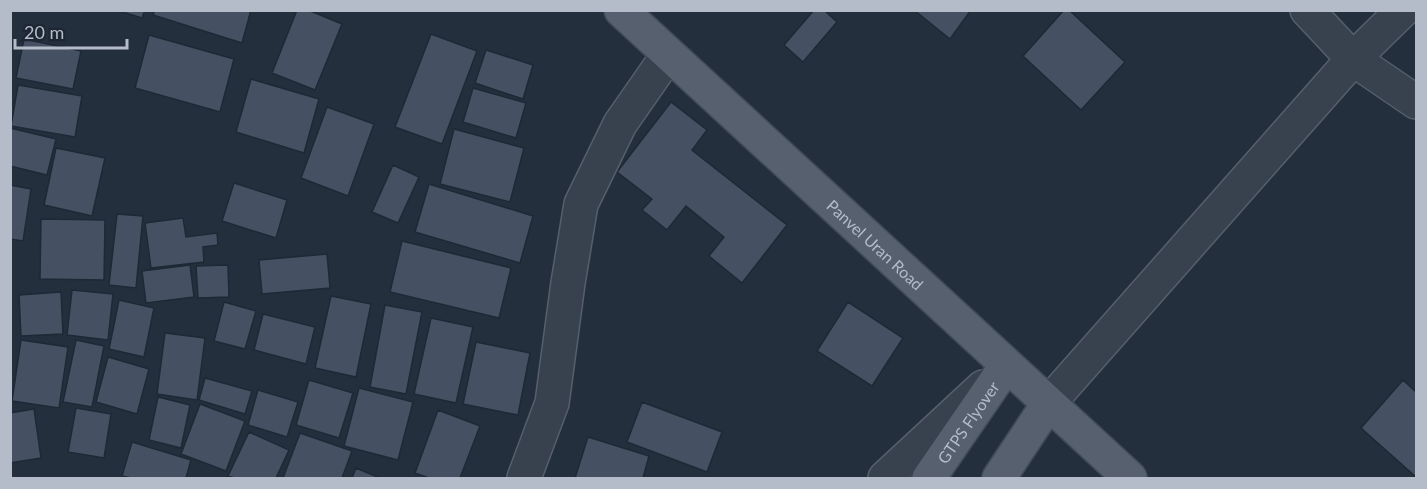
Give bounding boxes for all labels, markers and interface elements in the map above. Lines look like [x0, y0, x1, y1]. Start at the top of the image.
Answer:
scale bar [15, 12, 128, 50]
text: 20 m [24, 21, 64, 43]
street label: Panvel Uran Road [824, 195, 928, 293]
street label: GTPS Flyover [933, 377, 1002, 467]

